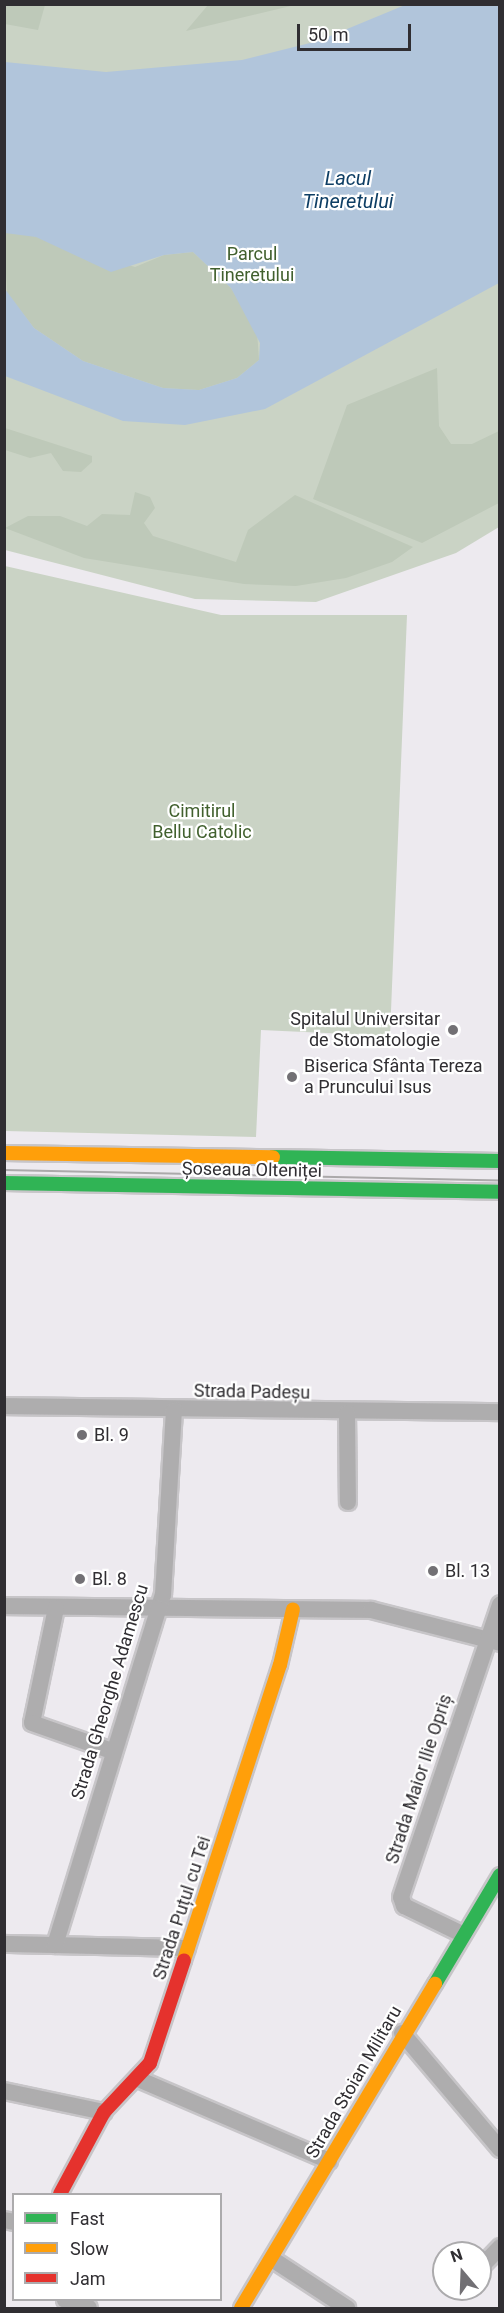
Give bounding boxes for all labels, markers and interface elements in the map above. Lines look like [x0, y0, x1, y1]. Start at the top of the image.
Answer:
scale bar [300, 12, 414, 50]
text: 50 m [308, 24, 348, 45]
water label: Lacul Tineretului [302, 167, 394, 214]
park label: Parcul Tineretului [210, 244, 294, 286]
park label: Cimitirul Bellu Catolic [152, 801, 252, 844]
place label: Spitalul Universitar de Stomatologie [290, 1009, 440, 1052]
marker: Spitalul Universitar de Stomatologie [444, 1021, 462, 1039]
place label: Biserica Sfânta Tereza a Pruncului Isus [304, 1056, 483, 1098]
marker: Biserica Sfânta Tereza a Pruncului Isus [285, 1070, 299, 1084]
street label: Șoseaua Olteniței [182, 1158, 322, 1182]
street label: Strada Padeșu [194, 1380, 310, 1404]
place label: Bl. 9 [94, 1424, 129, 1446]
marker: Bl. 9 [75, 1428, 89, 1442]
place label: Bl. 13 [445, 1560, 490, 1582]
marker: Bl. 13 [426, 1564, 440, 1578]
place label: Bl. 8 [92, 1568, 127, 1590]
marker: Bl. 8 [73, 1572, 87, 1586]
street label: Strada Gheorghe Adamescu [67, 1582, 153, 1802]
street label: Strada Maior Ilie Opriș [381, 1691, 457, 1867]
street label: Strada Puțul cu Tei [149, 1833, 215, 1983]
street label: Strada Stoian Militaru [302, 2002, 406, 2162]
legend [12, 2193, 222, 2301]
text: Fast [70, 2208, 105, 2229]
text: Slow [70, 2238, 109, 2259]
north arrow [432, 2241, 492, 2301]
text: N [448, 2245, 465, 2266]
text: Jam [70, 2268, 106, 2289]

